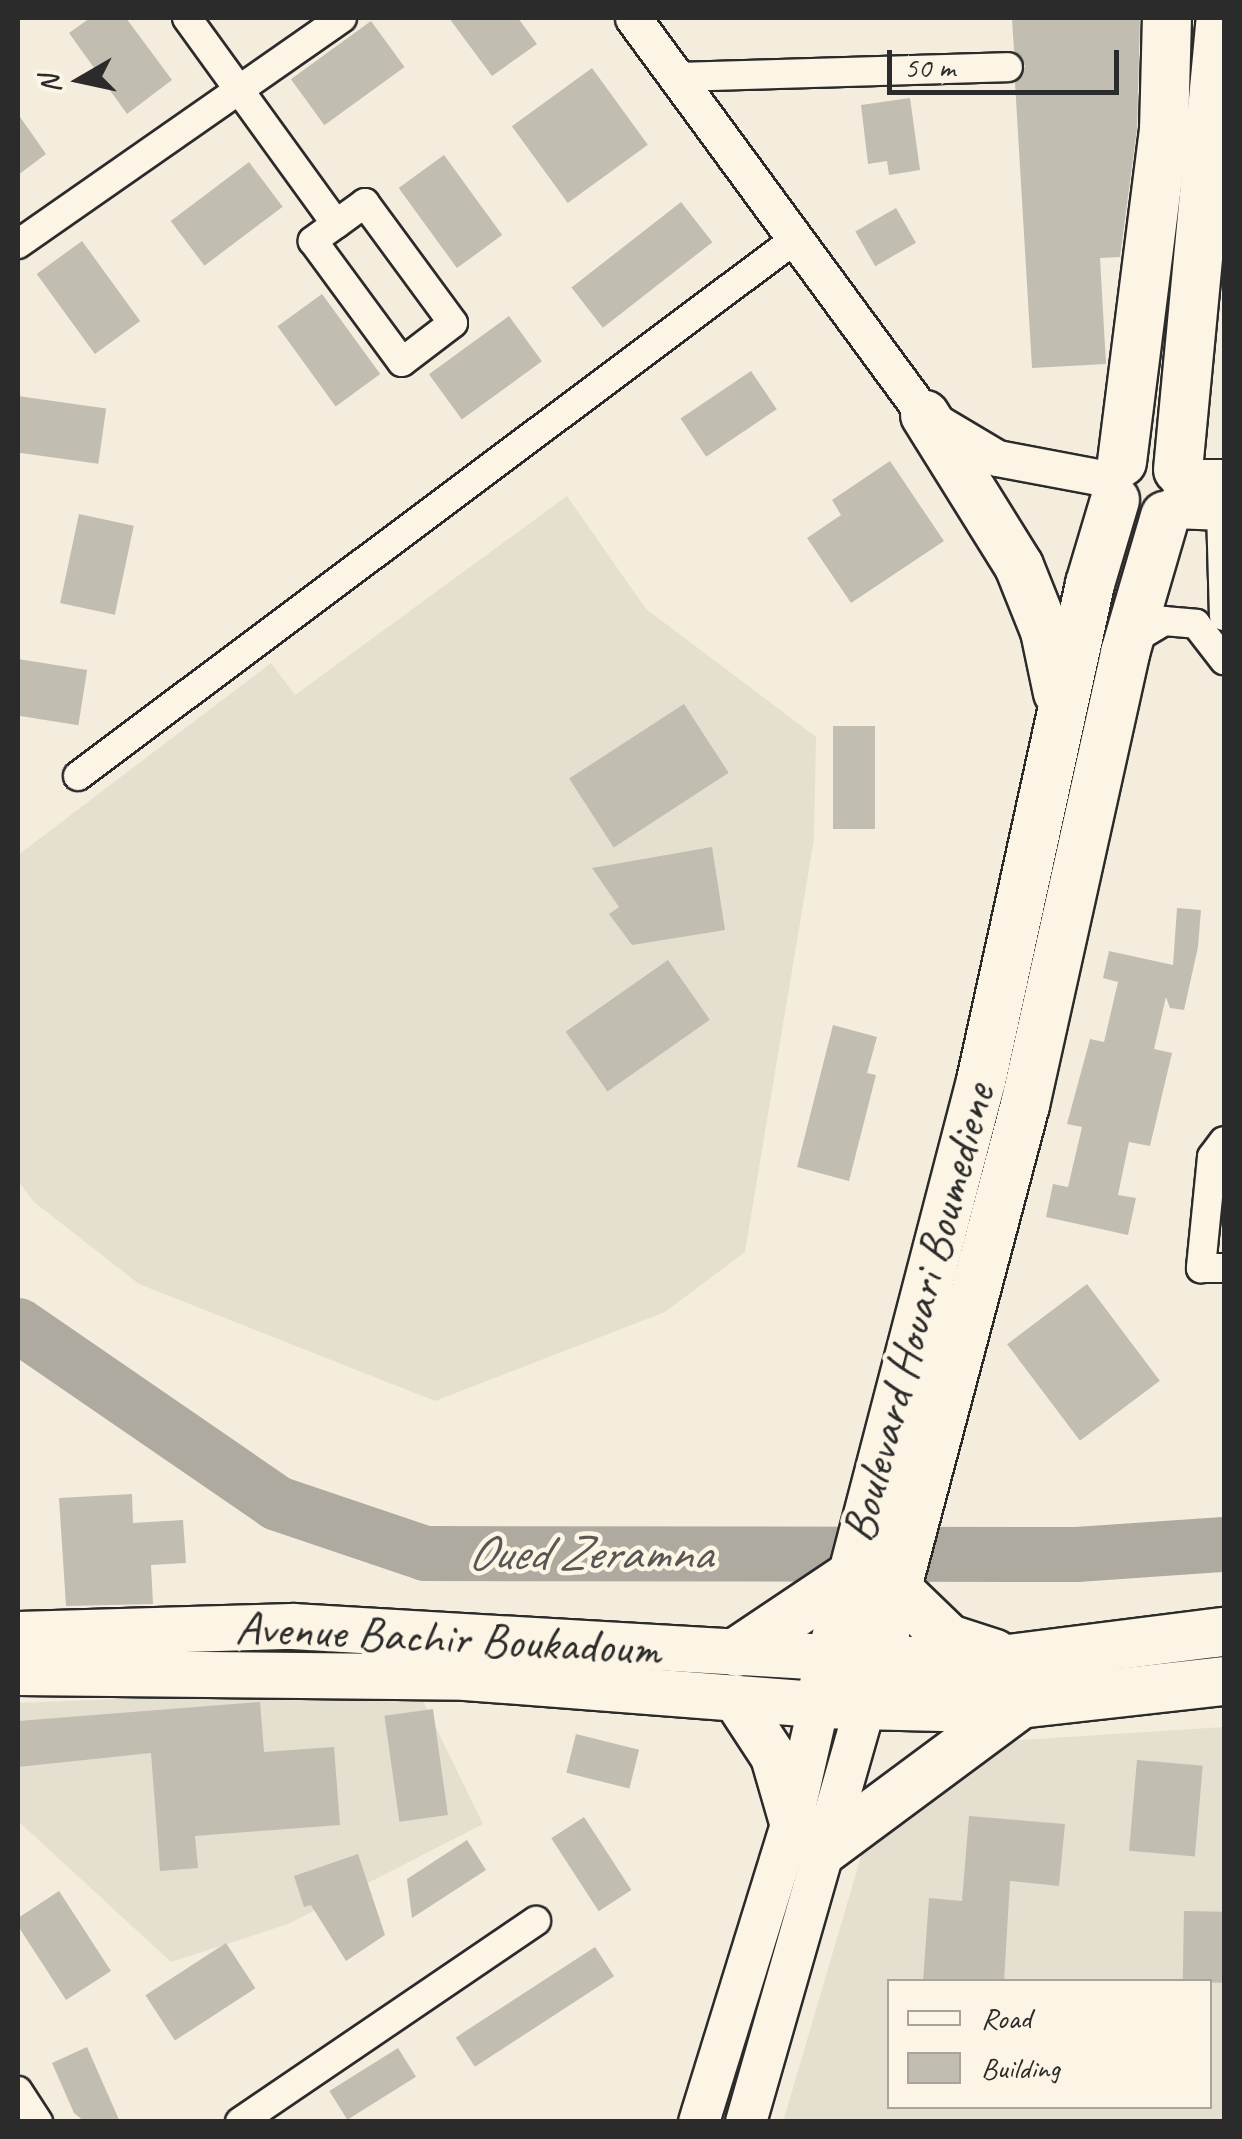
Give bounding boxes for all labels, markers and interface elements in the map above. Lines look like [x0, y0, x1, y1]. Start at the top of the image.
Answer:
north arrow [30, 30, 130, 130]
scale bar [892, 30, 1124, 92]
text: 50 m [904, 48, 955, 86]
text: N [31, 73, 69, 96]
street label: Boulevard Houari Boumediene [829, 1078, 1007, 1548]
water label: Oued Zeramna [467, 1523, 711, 1583]
street label: Avenue Bachir Boukadoum [236, 1598, 660, 1678]
legend [887, 1979, 1212, 2109]
text: Road [981, 1999, 1031, 2037]
text: Building [981, 2049, 1060, 2087]

